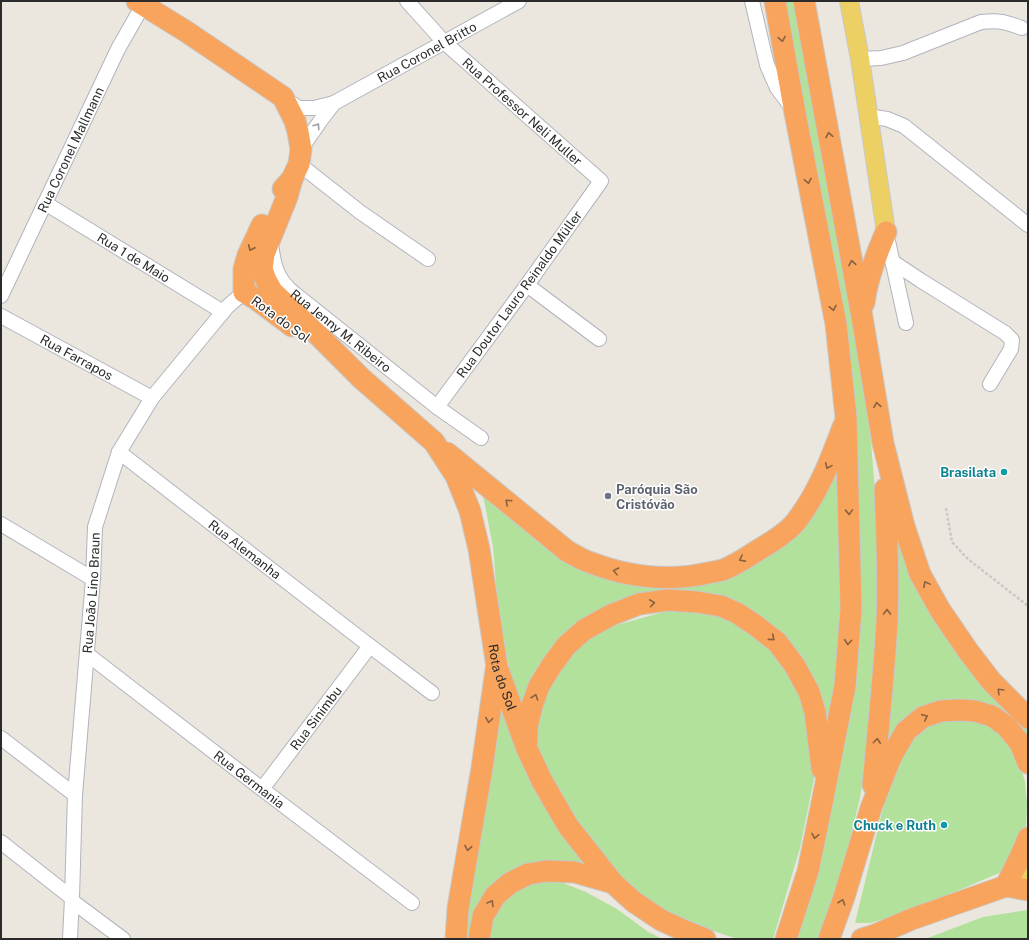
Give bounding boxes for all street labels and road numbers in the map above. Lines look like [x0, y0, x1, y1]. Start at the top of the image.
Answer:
street label: Rua Coronel Britto [375, 19, 479, 86]
street label: Rua Professor Neli Muller [459, 55, 585, 169]
street label: Rua Coronel Mallmann [35, 85, 107, 215]
street label: Rua Doutor Lauro Reinaldo Müller [454, 208, 585, 381]
street label: Rua 1 de Maio [94, 230, 172, 286]
street label: Rua Jenny M. Ribeiro [287, 286, 394, 376]
street label: Rota do Sol [248, 293, 313, 346]
street label: Rua Farrapos [38, 332, 115, 383]
street label: Rua Alemanha [205, 517, 284, 582]
street label: Rua João Lino Braun [80, 532, 103, 654]
street label: Rota do Sol [486, 643, 519, 713]
street label: Rua Sinimbu [287, 683, 345, 753]
street label: Rua Germania [211, 748, 287, 811]

